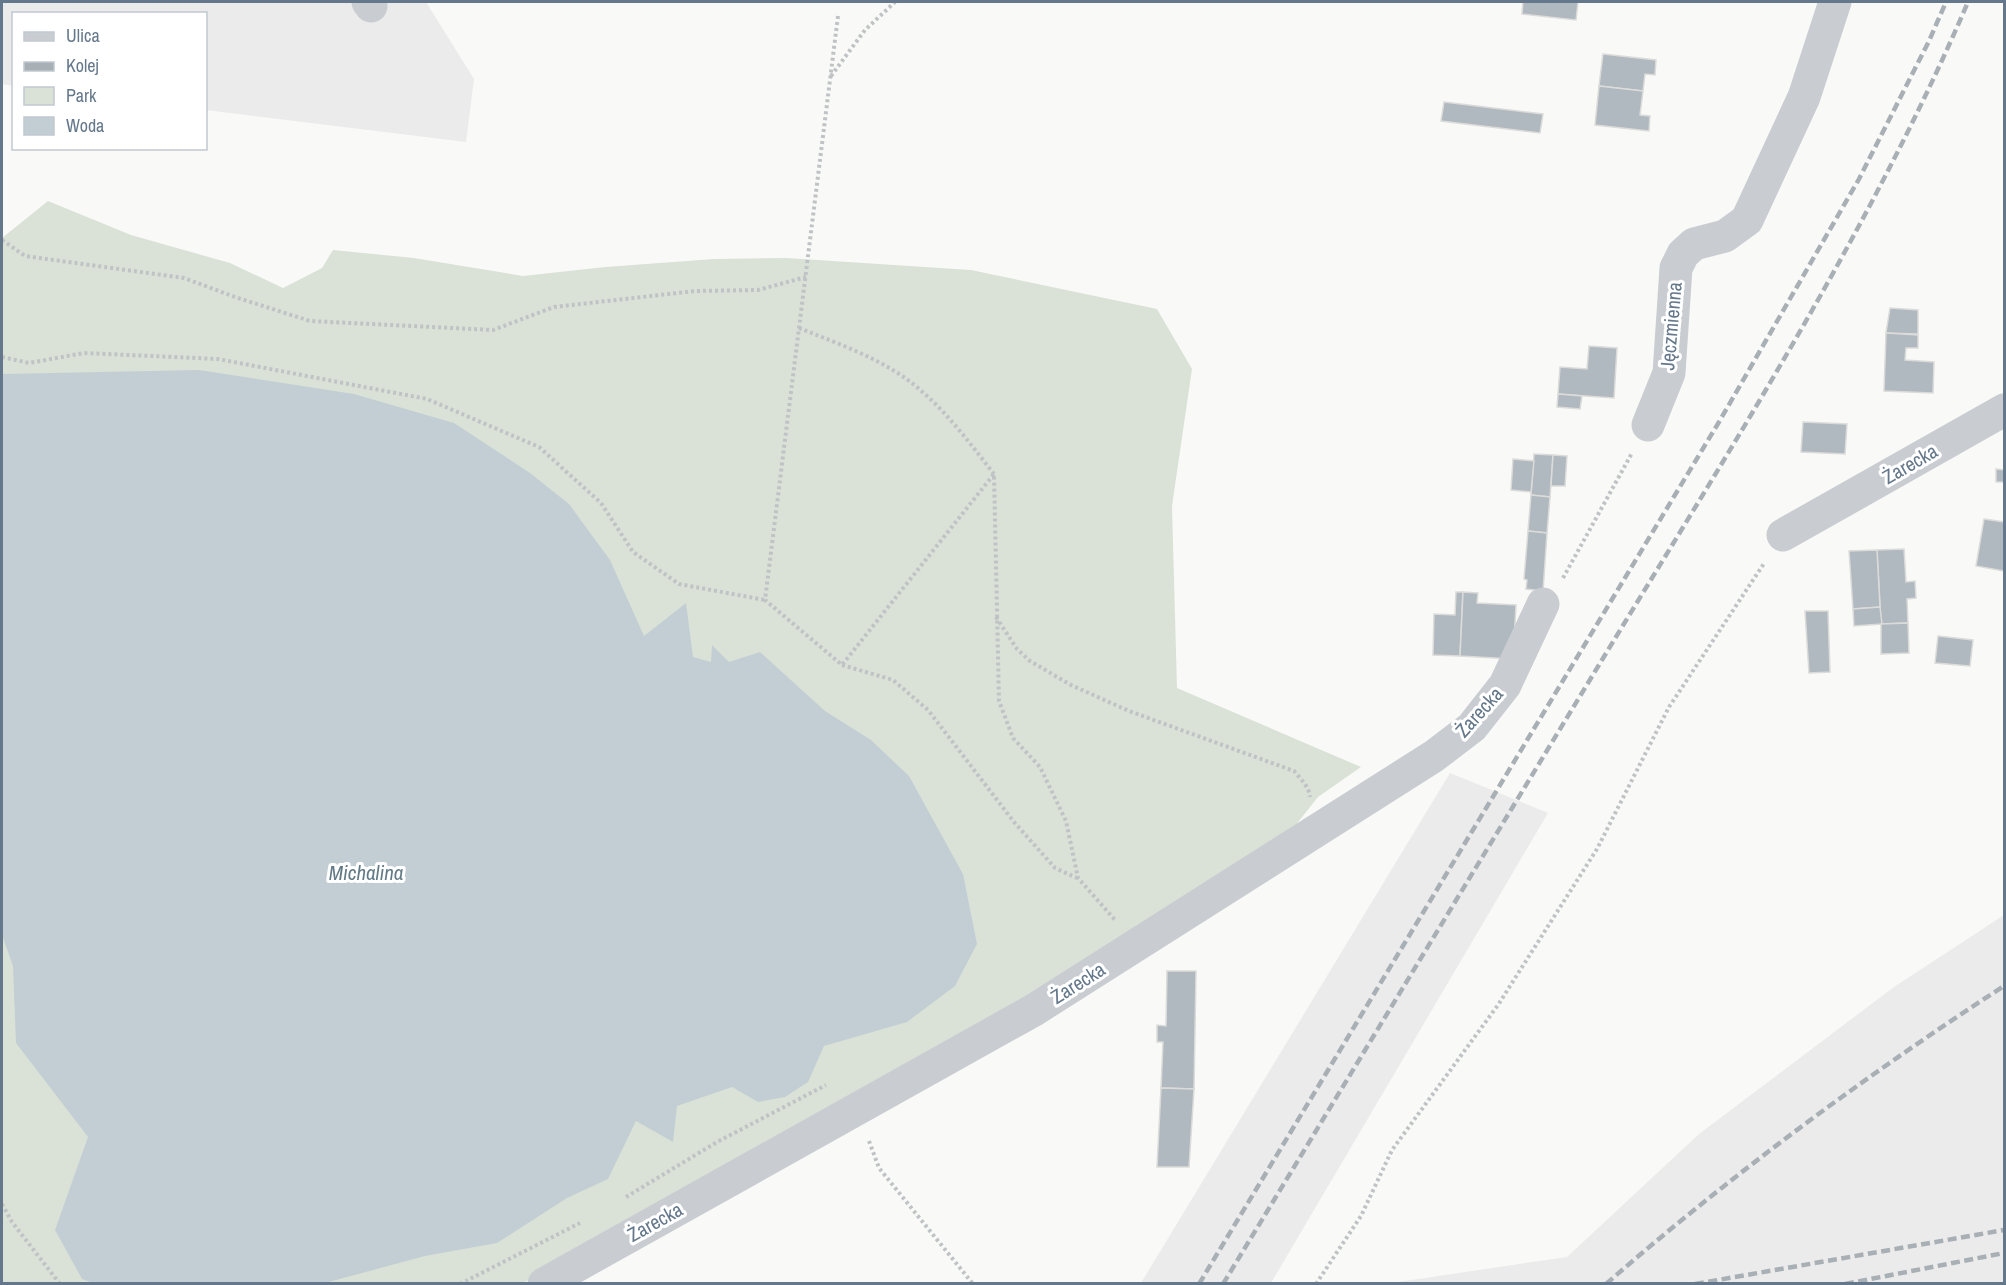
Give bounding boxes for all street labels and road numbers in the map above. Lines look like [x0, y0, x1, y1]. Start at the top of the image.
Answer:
street label: Jęczmienna [1653, 281, 1688, 371]
street label: Żarecka [1877, 437, 1942, 490]
street label: Żarecka [1449, 681, 1508, 743]
street label: Żarecka [1045, 955, 1110, 1010]
street label: Żarecka [622, 1195, 687, 1248]

